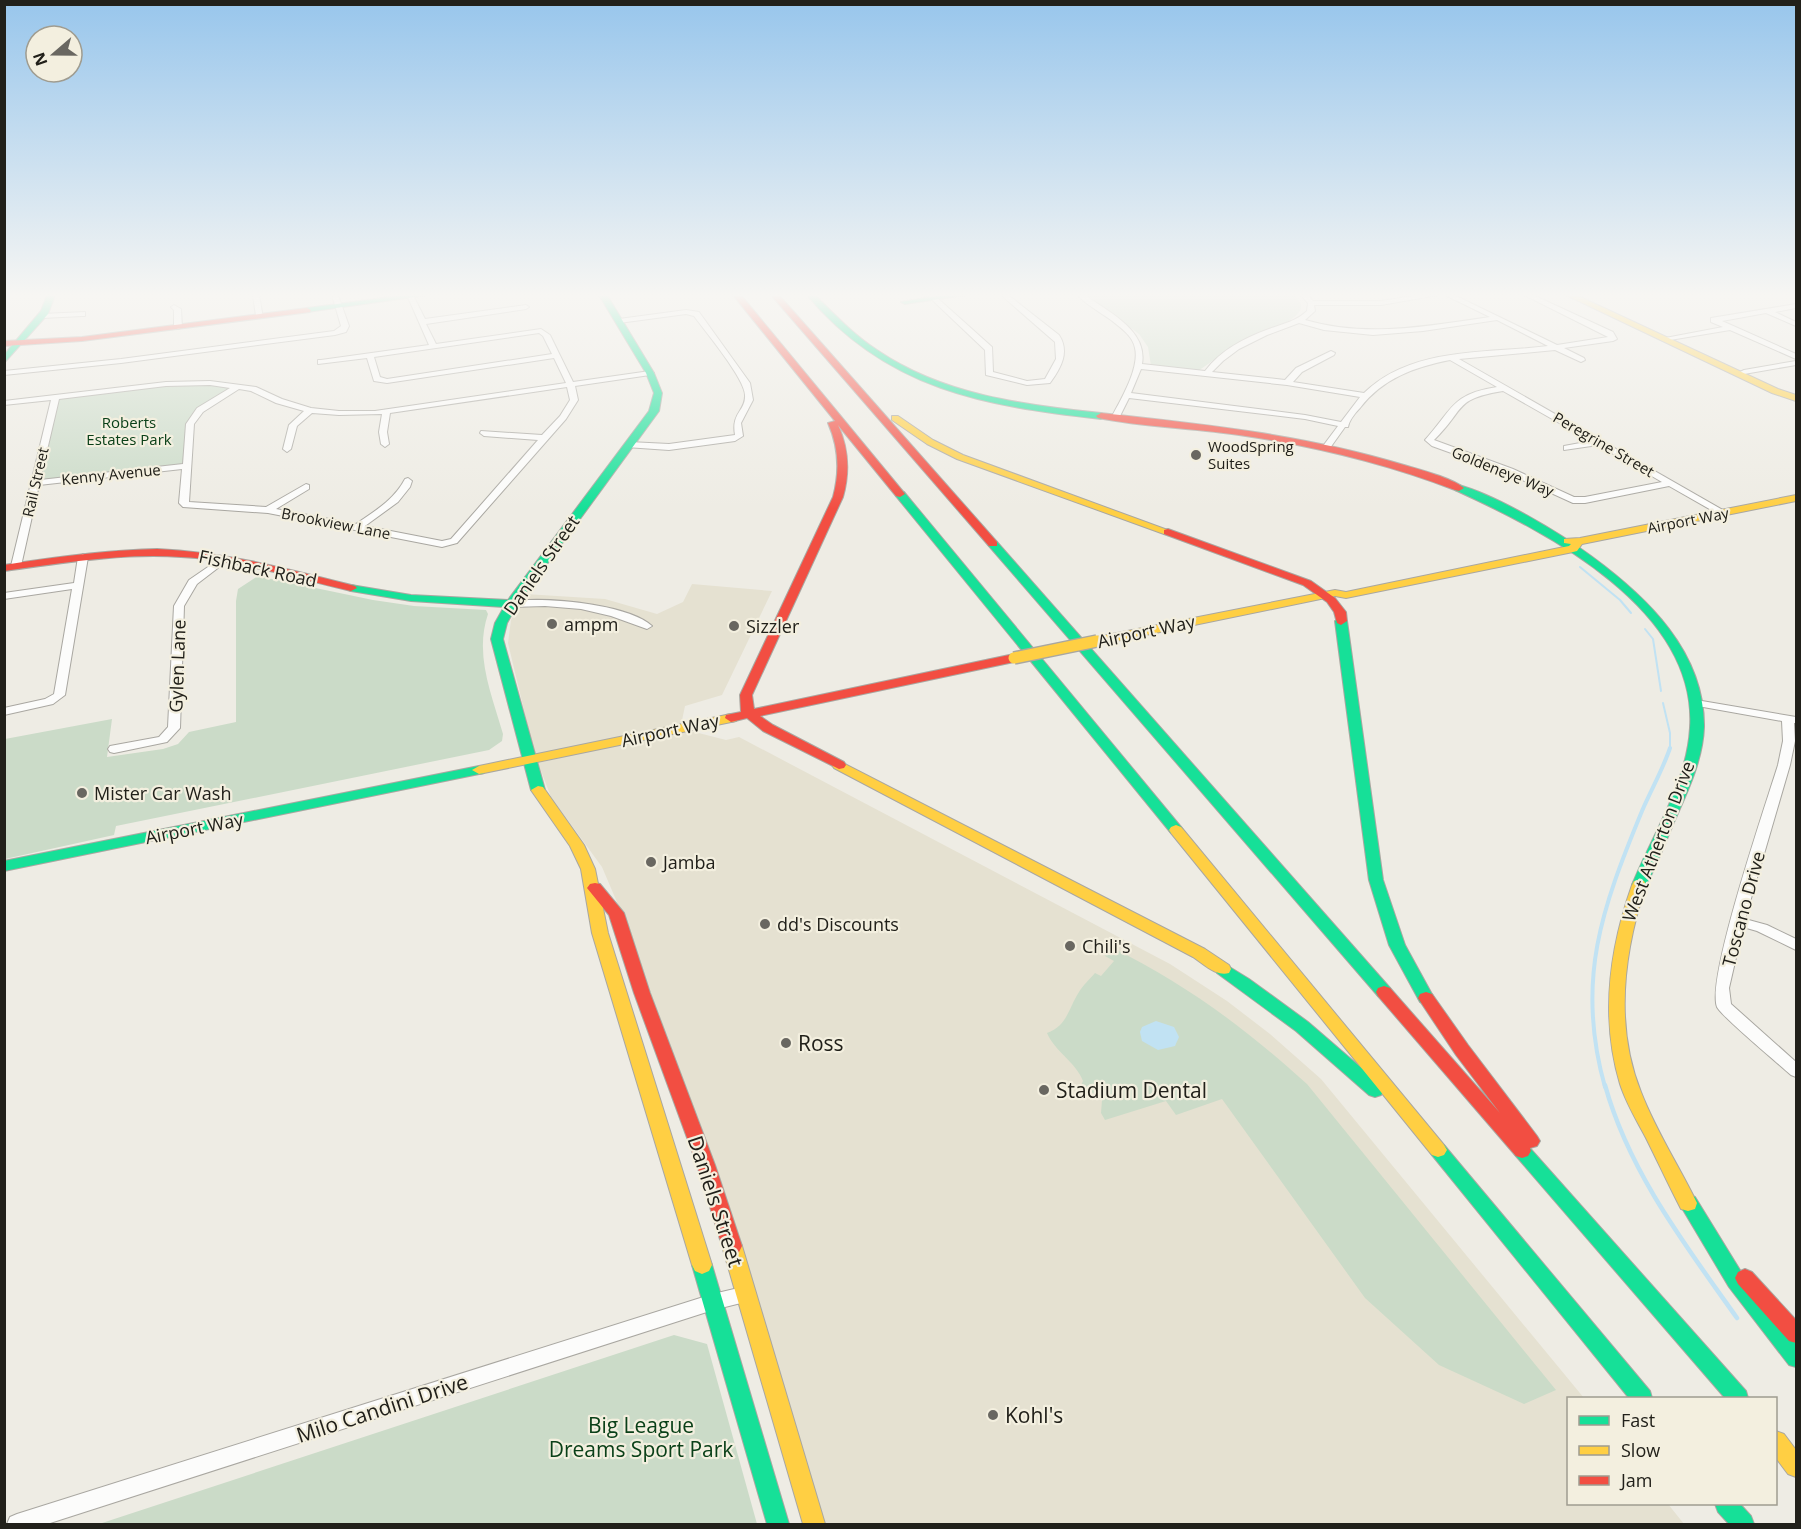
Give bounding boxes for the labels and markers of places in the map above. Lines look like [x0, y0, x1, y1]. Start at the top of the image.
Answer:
place label: WoodSpring Suites [1208, 436, 1294, 473]
marker: WoodSpring Suites [1189, 448, 1203, 462]
place label: ampm [564, 612, 618, 636]
place label: Sizzler [746, 614, 800, 638]
marker: ampm [545, 617, 559, 631]
marker: Sizzler [727, 619, 741, 633]
place label: Mister Car Wash [94, 781, 231, 805]
marker: Mister Car Wash [75, 786, 89, 800]
place label: Jamba [661, 850, 716, 874]
marker: Jamba [644, 855, 658, 869]
place label: dd's Discounts [777, 912, 899, 936]
marker: dd's Discounts [758, 917, 772, 931]
place label: Chili's [1082, 934, 1131, 958]
marker: Chili's [1063, 939, 1077, 953]
place label: Ross [798, 1029, 844, 1057]
marker: Ross [779, 1036, 793, 1050]
place label: Stadium Dental [1056, 1076, 1207, 1104]
marker: Stadium Dental [1037, 1083, 1051, 1097]
place label: Kohl's [1005, 1401, 1063, 1429]
marker: Kohl's [986, 1408, 1000, 1422]

